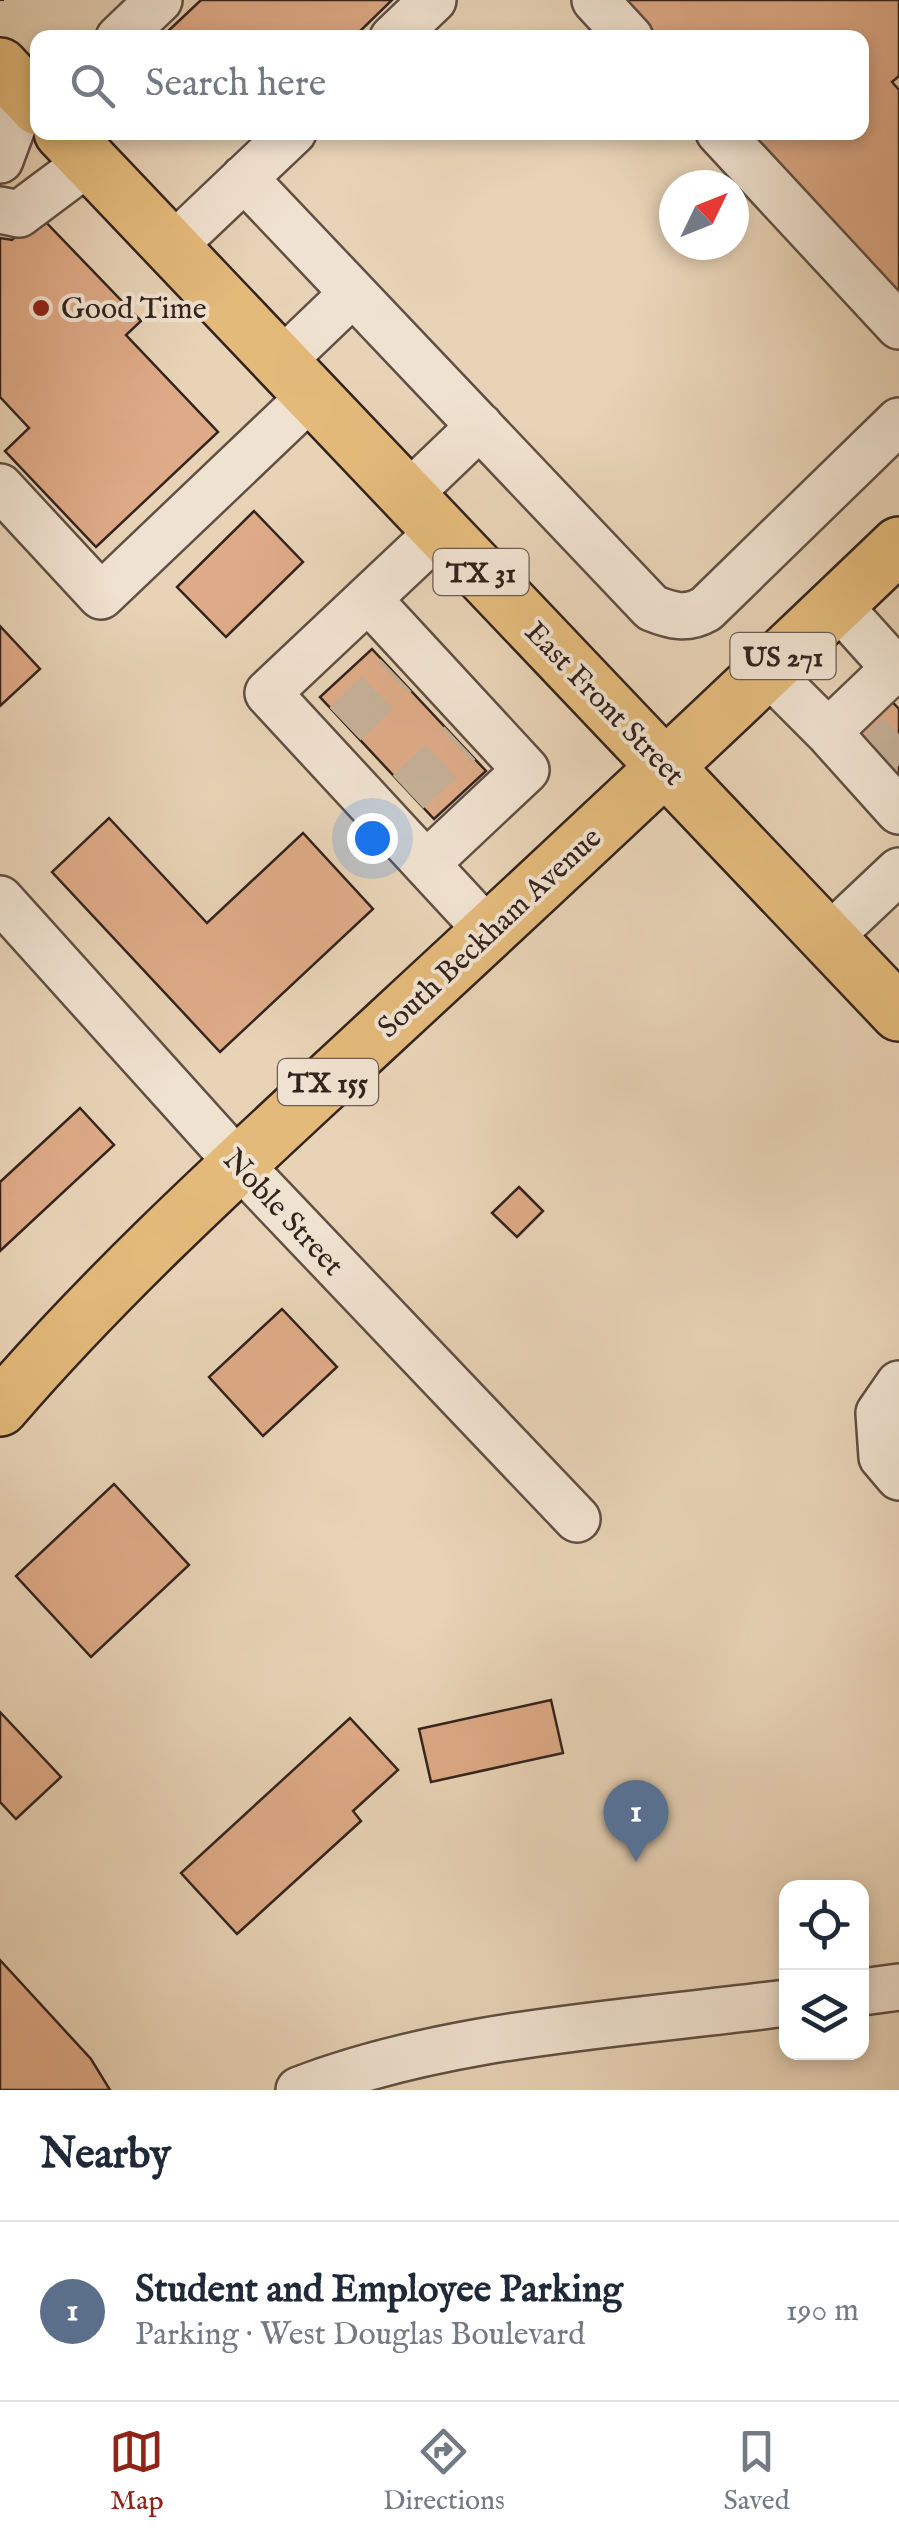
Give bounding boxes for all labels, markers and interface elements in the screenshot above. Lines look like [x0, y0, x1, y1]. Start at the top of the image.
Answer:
search box [30, 30, 869, 140]
icon: search [65, 58, 120, 113]
text: Search here [145, 61, 326, 109]
north arrow [659, 170, 749, 260]
place label: Good Time [61, 291, 206, 329]
marker: Good Time [30, 297, 52, 319]
road number: TX 31 [434, 549, 528, 595]
street label: East Front Street [516, 614, 692, 795]
road number: US 271 [730, 633, 836, 679]
your location [347, 813, 398, 864]
street label: South Beckham Avenue [370, 820, 610, 1047]
road number: TX 155 [278, 1059, 378, 1105]
street label: Noble Street [214, 1142, 351, 1285]
pin: 1 [604, 1780, 668, 1862]
map controls [779, 1880, 869, 2060]
button: locate [779, 1880, 869, 1970]
button: layers [779, 1970, 869, 2060]
text: Nearby [40, 2129, 171, 2182]
text: Student and Employee Parking [135, 2267, 623, 2315]
text: 1 [67, 2291, 78, 2332]
text: 190 m [786, 2291, 859, 2332]
text: Parking · West Douglas Boulevard [135, 2315, 585, 2356]
tab: Map [109, 2424, 164, 2519]
tab: Directions [383, 2424, 505, 2519]
tab: Saved [723, 2424, 790, 2519]

